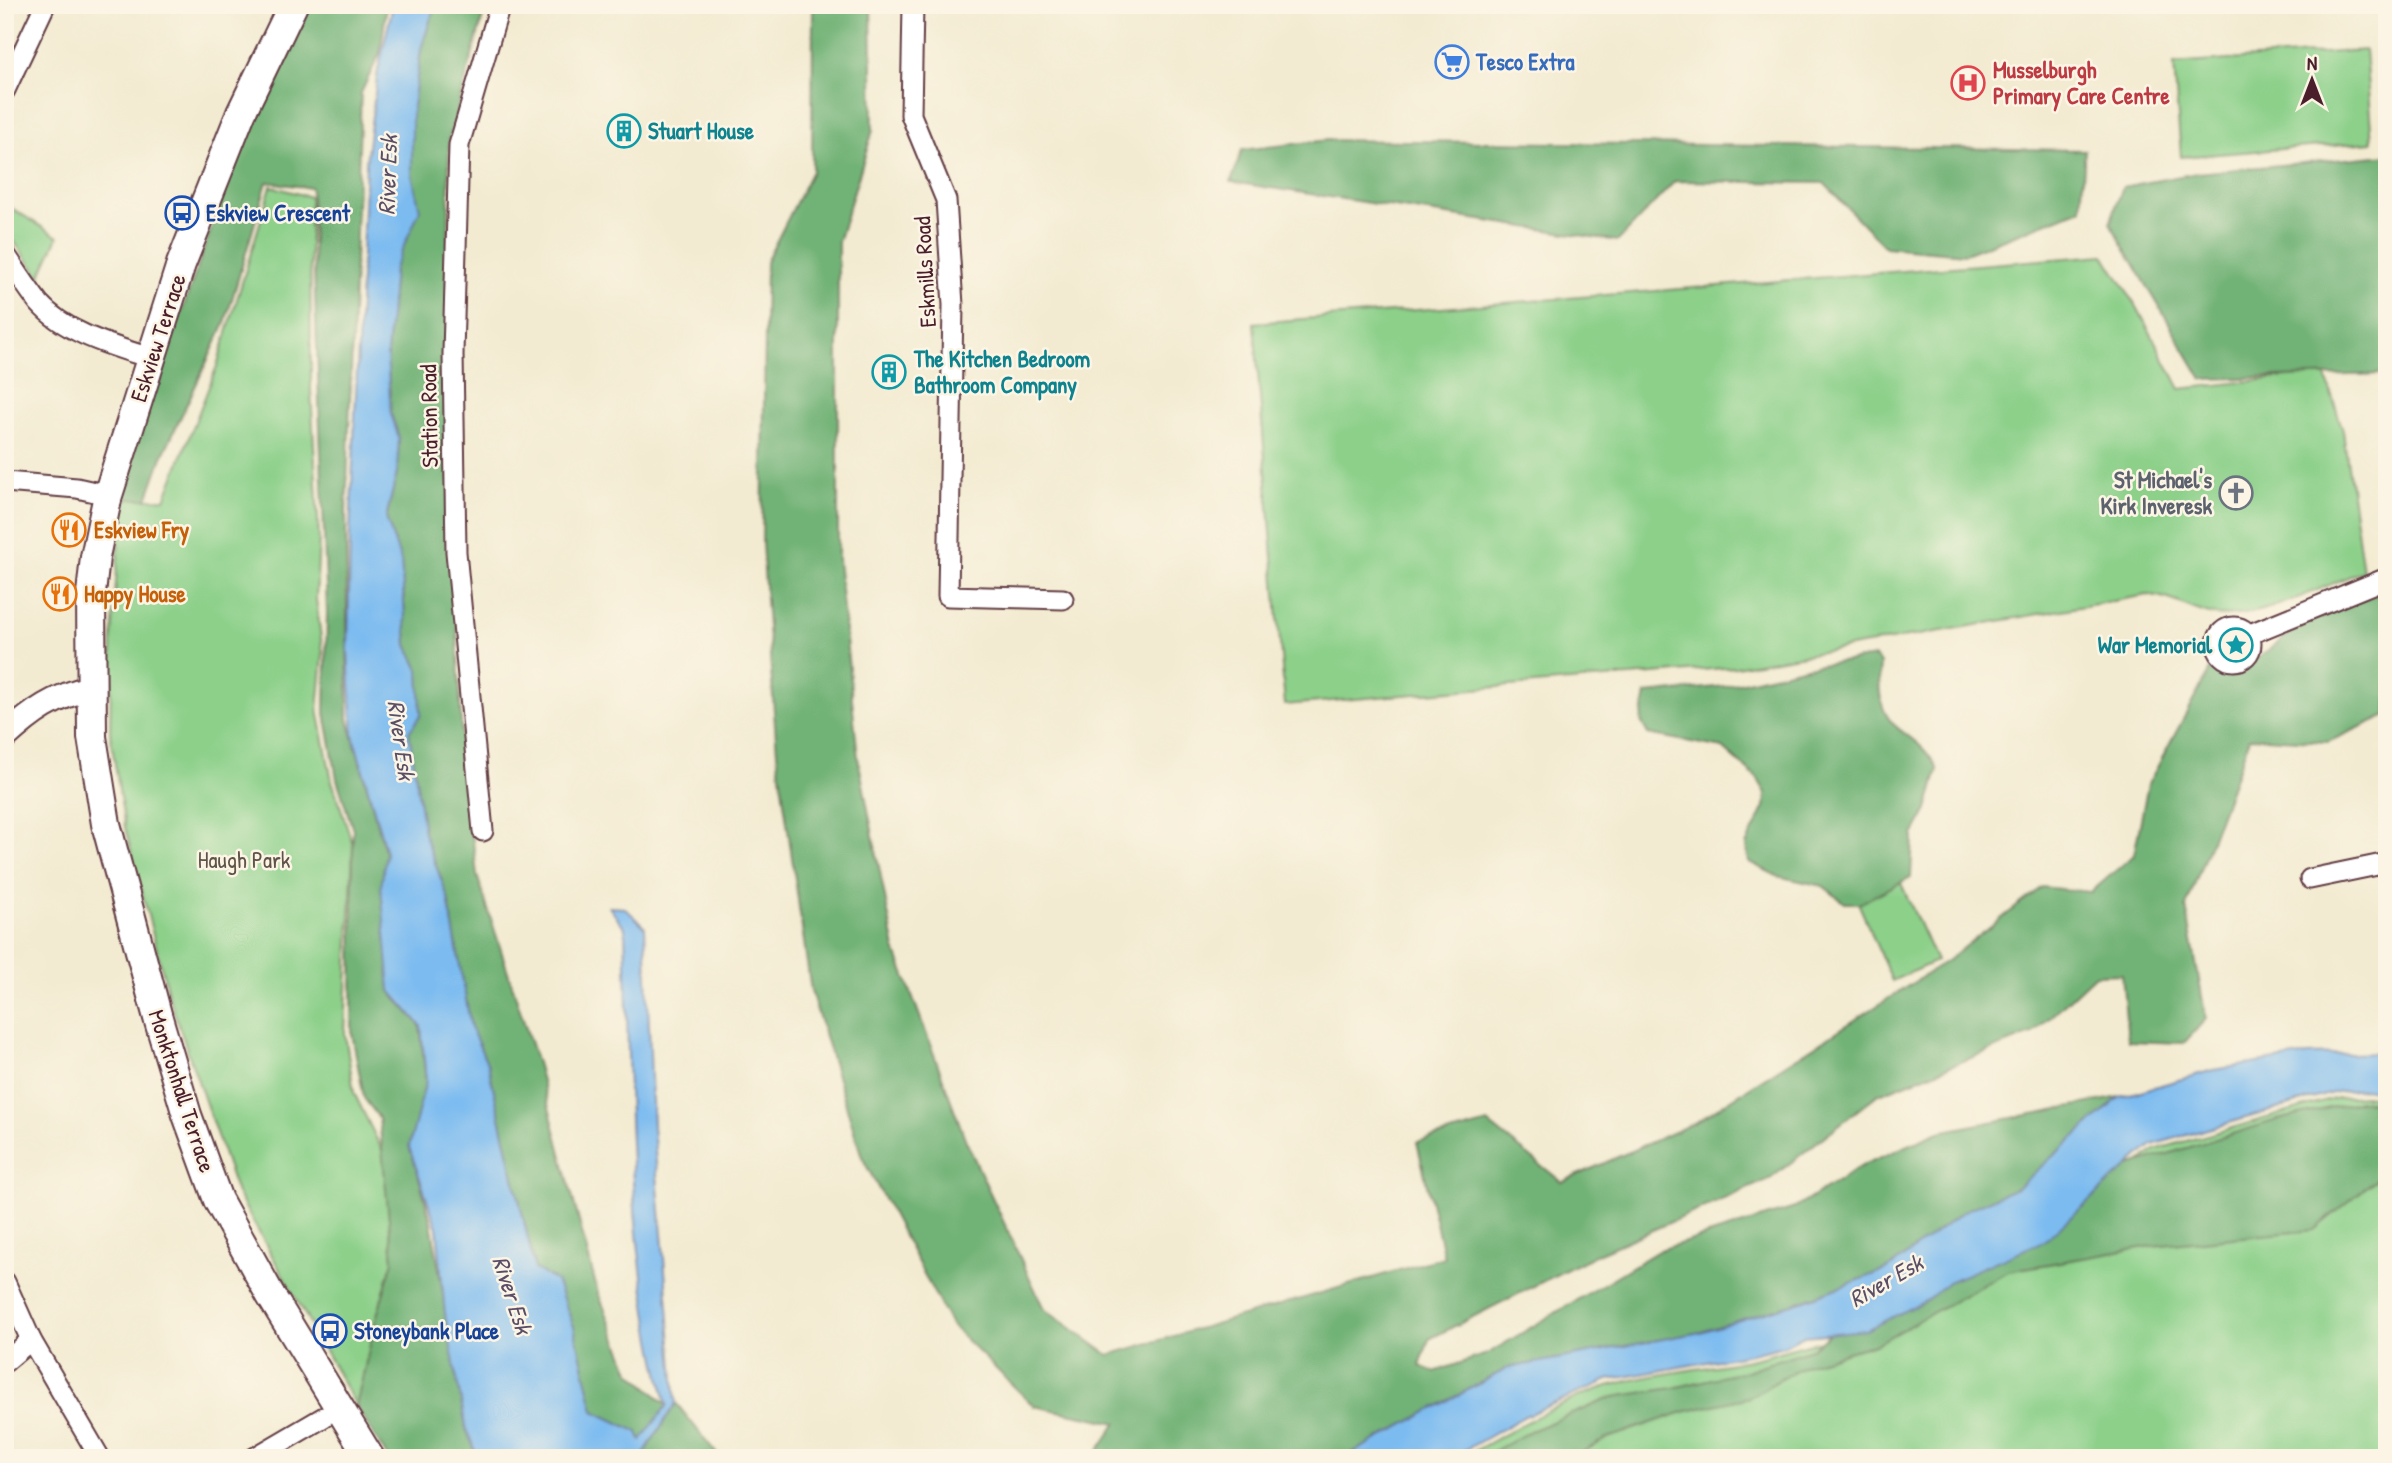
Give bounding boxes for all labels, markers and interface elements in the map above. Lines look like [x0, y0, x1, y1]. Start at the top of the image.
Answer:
supermarket icon: Tesco Extra [1433, 43, 1471, 81]
place label: Tesco Extra [1475, 46, 1575, 77]
north arrow [2276, 46, 2346, 116]
text: N [2307, 50, 2317, 76]
place label: Musselburgh Primary Care Centre [1993, 54, 2170, 112]
hospital icon: Musselburgh Primary Care Centre [1949, 64, 1987, 102]
building icon: Stuart House [605, 112, 643, 150]
place label: Stuart House [648, 115, 755, 146]
water label: River Esk [370, 132, 404, 215]
bus stop icon: Eskview Crescent [163, 194, 201, 232]
place label: Eskview Crescent [206, 197, 351, 228]
street label: Eskmills Road [906, 216, 943, 328]
street label: Eskview Terrace [122, 270, 193, 406]
place label: The Kitchen Bedroom Bathroom Company [913, 343, 1091, 401]
building icon: The Kitchen Bedroom Bathroom Company [870, 353, 908, 391]
street label: Station Road [412, 364, 445, 468]
place label: St Michael's Kirk Inveresk [2101, 464, 2212, 521]
church icon: St Michael's Kirk Inveresk [2217, 474, 2255, 512]
restaurant icon: Eskview Fry [50, 511, 88, 549]
place label: Eskview Fry [94, 514, 189, 546]
restaurant icon: Happy House [41, 575, 79, 613]
place label: Happy House [84, 578, 187, 610]
place icon: War Memorial [2217, 626, 2255, 664]
place label: War Memorial [2098, 629, 2213, 660]
water label: River Esk [381, 698, 424, 784]
park label: Haugh Park [198, 844, 291, 875]
street label: Monktonhall Terrace [142, 1006, 223, 1176]
water label: River Esk [1843, 1245, 1930, 1314]
water label: River Esk [485, 1252, 541, 1340]
bus stop icon: Stoneybank Place [311, 1312, 349, 1350]
place label: Stoneybank Place [354, 1315, 500, 1347]

